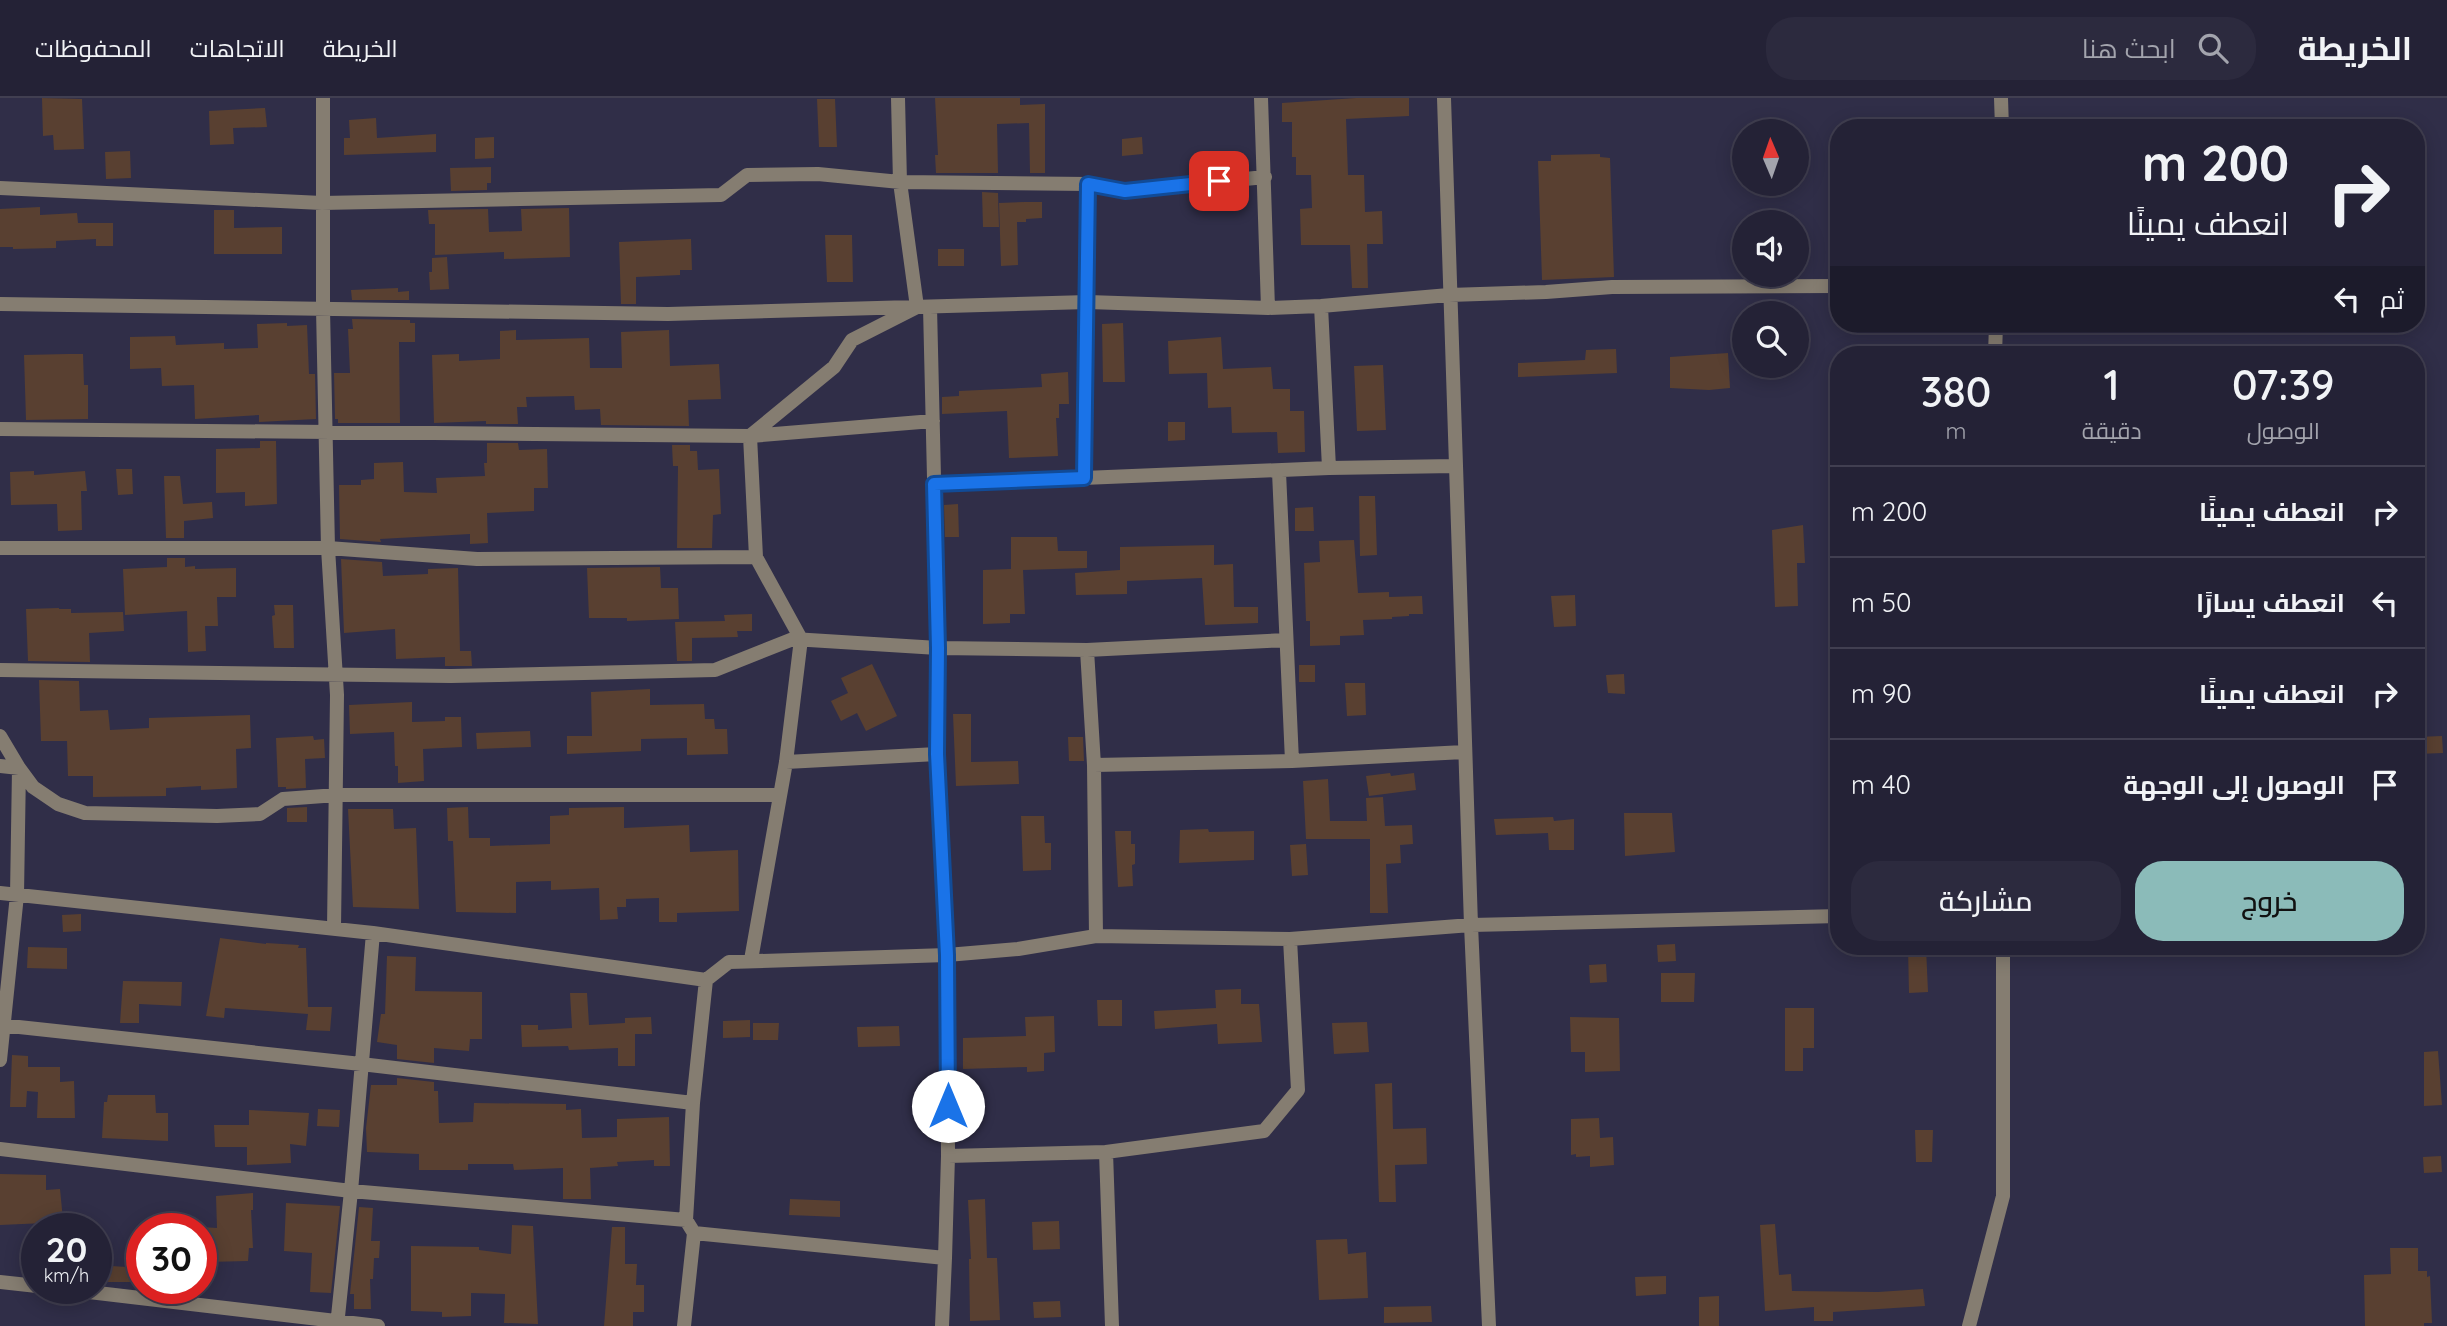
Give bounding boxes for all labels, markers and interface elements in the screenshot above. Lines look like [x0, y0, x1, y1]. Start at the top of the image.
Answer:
search box [1766, 17, 2256, 80]
text: الخريطة [2298, 27, 2412, 68]
icon: search [2194, 29, 2232, 67]
text: ابحث هنا [2082, 32, 2176, 65]
text: المحفوظات [35, 33, 152, 63]
text: الاتجاهات [190, 33, 285, 63]
text: الخريطة [323, 33, 398, 63]
north arrow [1732, 119, 1810, 196]
map controls [1732, 119, 1809, 378]
text: 200 m [2142, 132, 2289, 193]
icon: right [2313, 147, 2404, 238]
pin [1189, 151, 1249, 211]
icon: arrive [1200, 162, 1238, 200]
text: انعطف يمينًا [2127, 203, 2289, 243]
button: sound [1732, 210, 1809, 287]
icon: left [2328, 280, 2366, 318]
text: ثم [2380, 283, 2404, 316]
button: search [1732, 301, 1809, 378]
text: 1 [2104, 358, 2120, 411]
text: 07:39 [2232, 358, 2335, 411]
text: 380 [1920, 365, 1991, 418]
text: m [1945, 416, 1966, 445]
text: دقيقة [2082, 416, 2142, 445]
text: الوصول [2247, 416, 2320, 445]
icon: right [2366, 493, 2404, 531]
text: 200 m [1851, 495, 1927, 528]
text: انعطف يمينًا [2199, 495, 2345, 528]
icon: left [2366, 584, 2404, 622]
text: 50 m [1851, 586, 1911, 619]
text: انعطف يسارًا [2196, 586, 2345, 619]
icon: right [2366, 675, 2404, 713]
text: 90 m [1851, 677, 1912, 710]
text: انعطف يمينًا [2199, 677, 2345, 710]
icon: arrive [2366, 766, 2404, 804]
text: 40 m [1851, 768, 1911, 801]
text: الوصول إلى الوجهة [2123, 768, 2345, 801]
button: مشاركة [1851, 861, 2121, 941]
button: خروج [2135, 861, 2404, 941]
position arrow [911, 1069, 985, 1143]
speed limit sign: 30 [126, 1213, 217, 1304]
text: 20 [46, 1227, 87, 1271]
text: km/h [44, 1264, 89, 1287]

